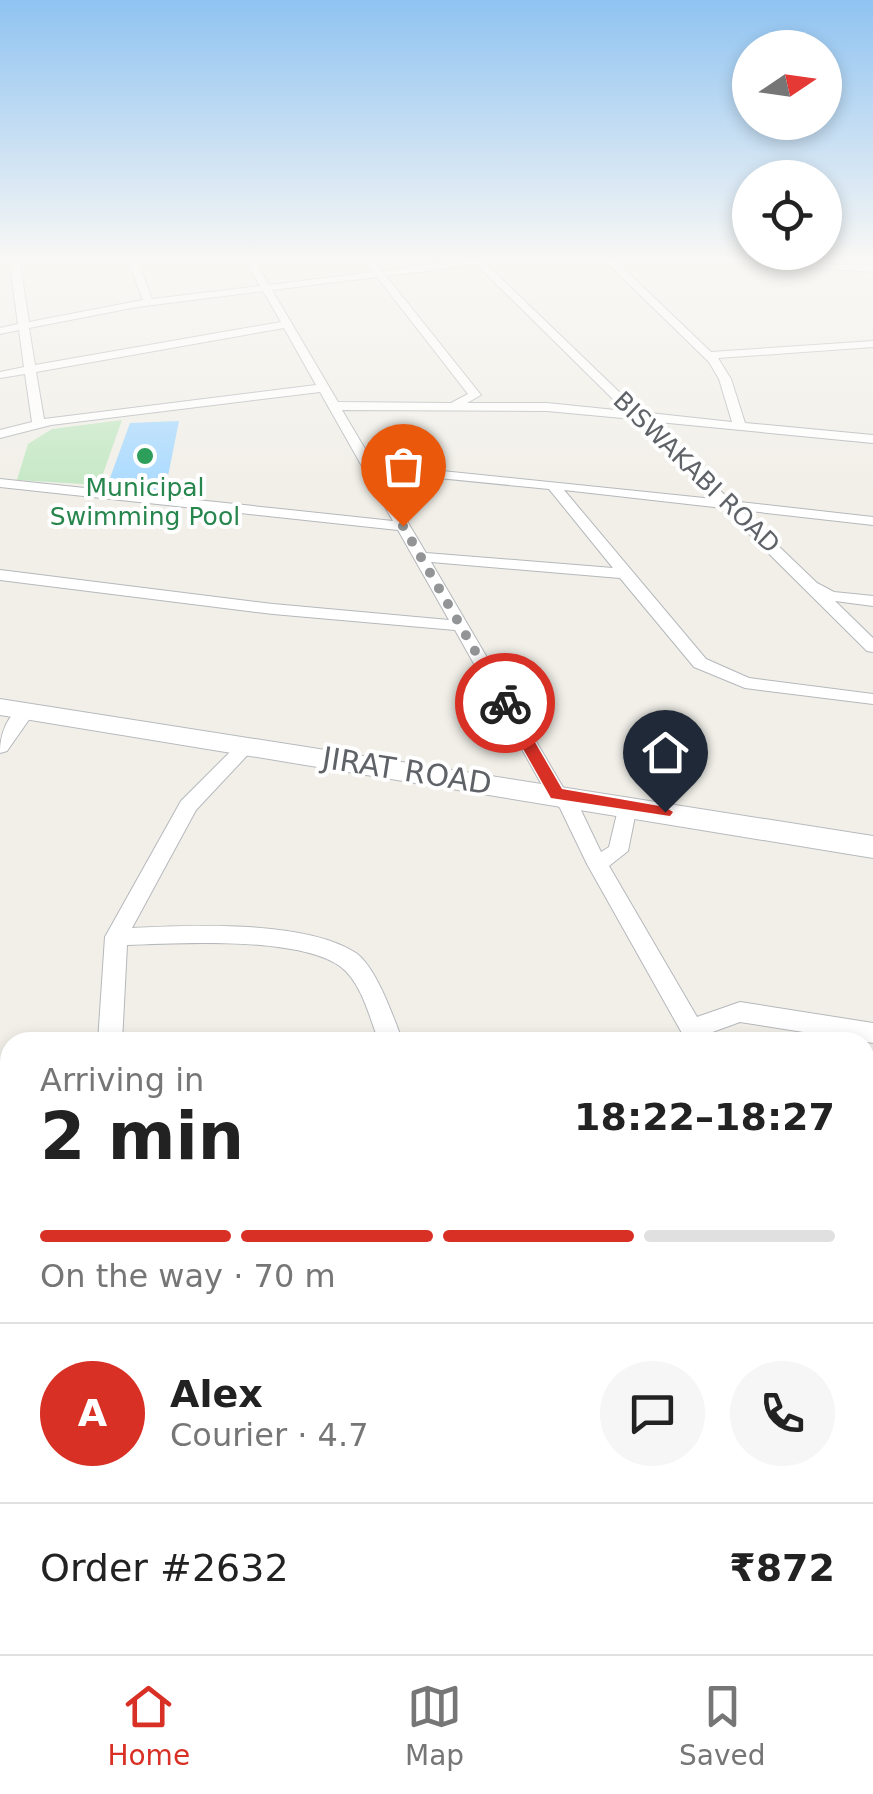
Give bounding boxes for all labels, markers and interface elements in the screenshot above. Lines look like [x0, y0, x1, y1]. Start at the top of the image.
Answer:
north arrow [732, 30, 842, 140]
map controls [732, 30, 842, 270]
button: locate [732, 160, 842, 270]
street label: BISWAKABI ROAD [608, 386, 786, 559]
pin [361, 424, 446, 527]
icon: bag [376, 439, 431, 494]
marker: Municipal Swimming Pool [134, 445, 156, 467]
place label: Municipal Swimming Pool [50, 473, 240, 531]
courier [455, 653, 555, 753]
icon: bike [478, 676, 533, 731]
pin [623, 710, 708, 813]
icon: home [638, 725, 693, 780]
street label: JIRAT ROAD [318, 740, 494, 801]
text: Arriving in [40, 1061, 204, 1099]
text: 18:22–18:27 [574, 1095, 835, 1139]
text: 2 min [40, 1099, 244, 1174]
text: On the way · 70 m [40, 1257, 336, 1295]
button: chat [600, 1361, 705, 1466]
button: phone [730, 1361, 835, 1466]
text: Alex [170, 1372, 263, 1416]
text: A [78, 1391, 107, 1435]
text: Courier · 4.7 [170, 1416, 369, 1454]
text: Order #2632 [40, 1546, 289, 1590]
text: ₹872 [729, 1546, 835, 1590]
tab: Home [107, 1679, 190, 1772]
tab: Map [405, 1679, 464, 1772]
tab: Saved [679, 1679, 766, 1772]

